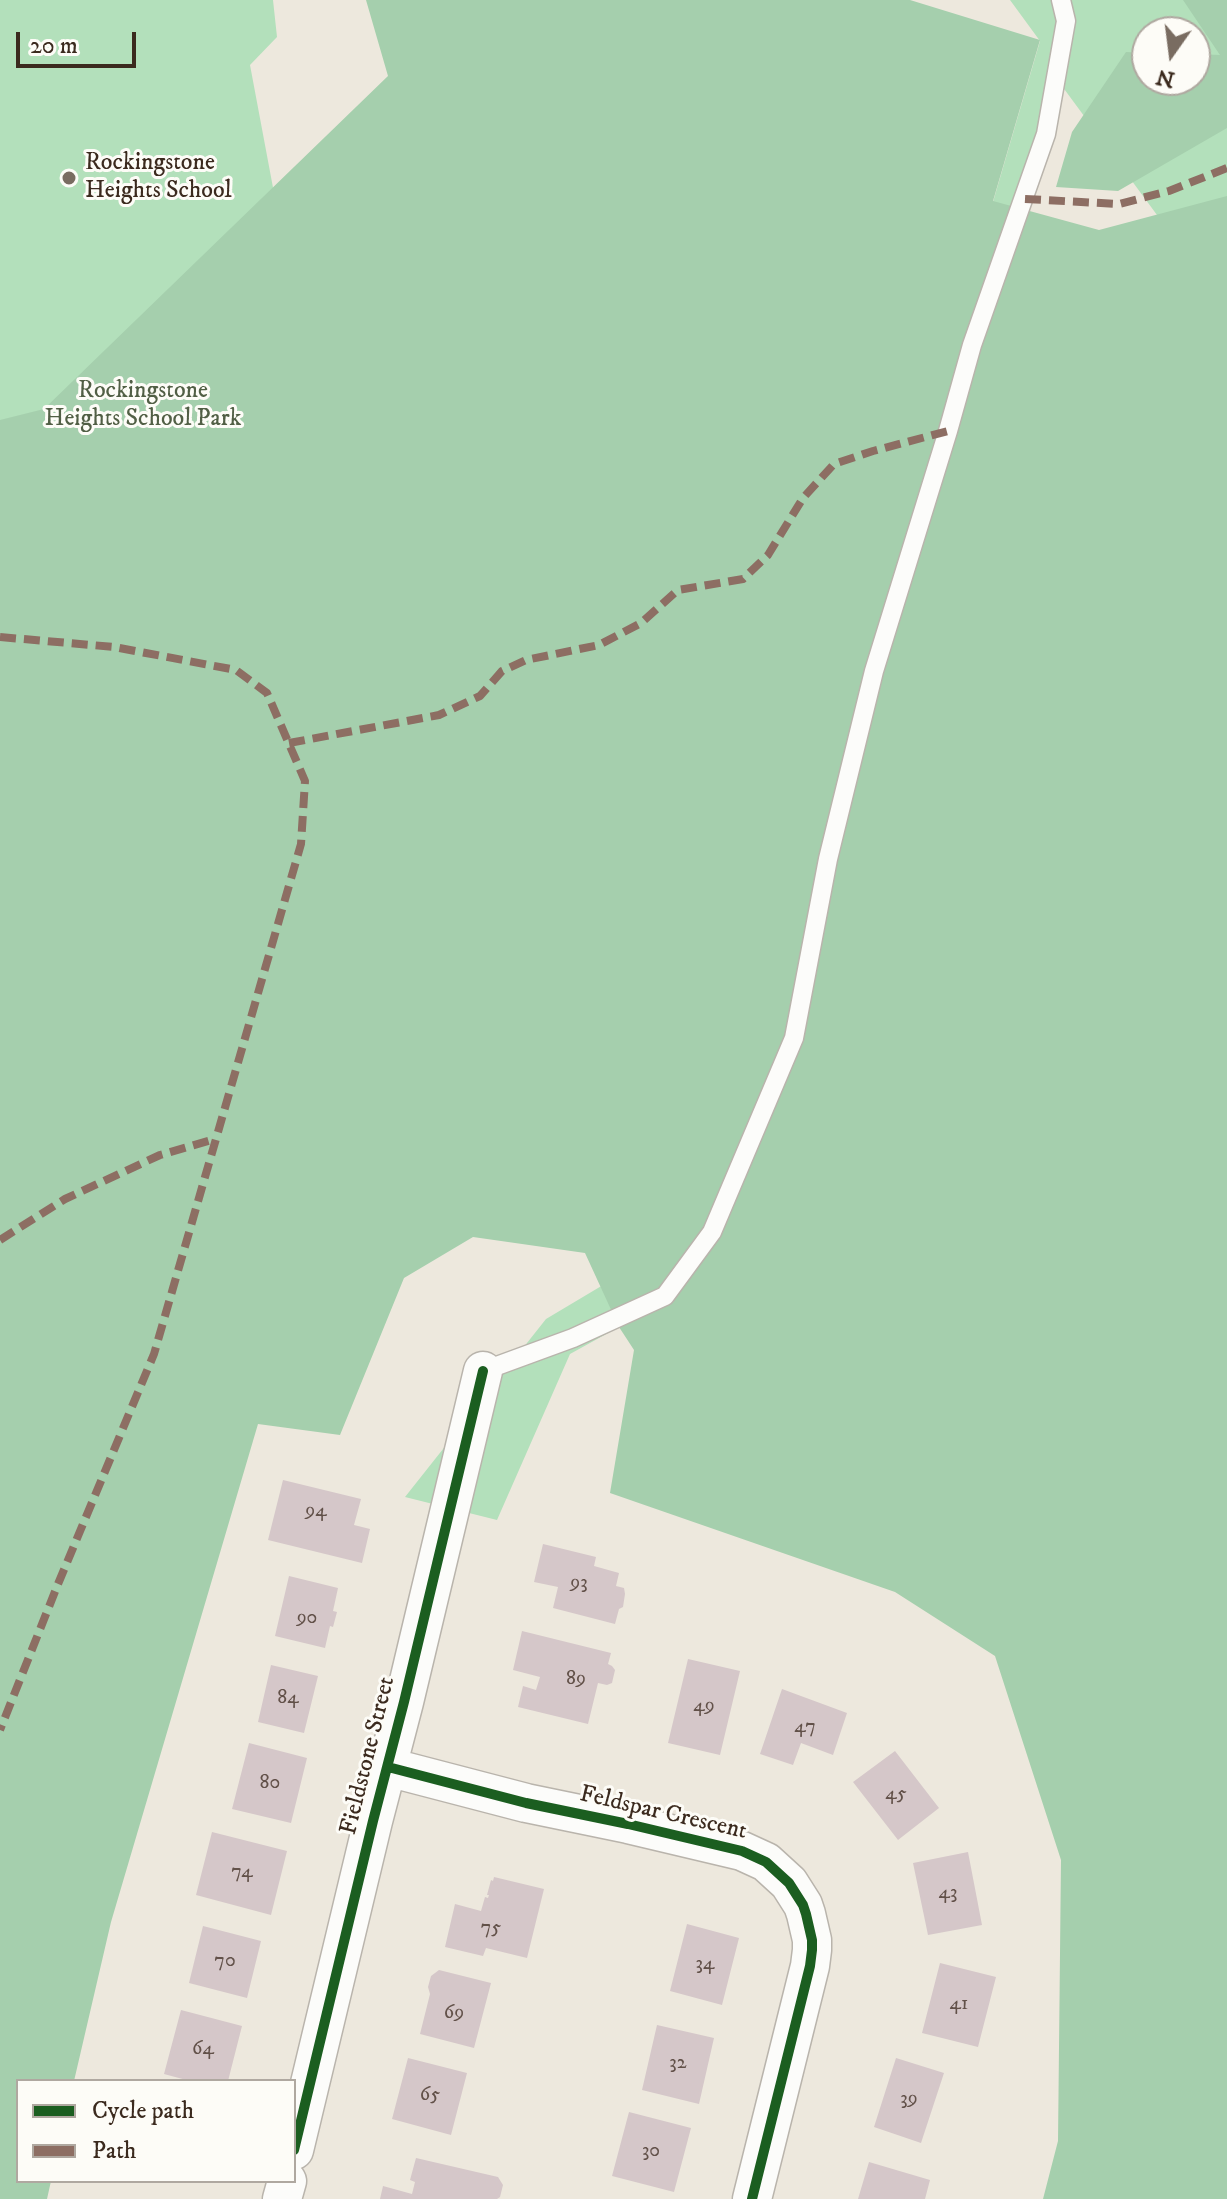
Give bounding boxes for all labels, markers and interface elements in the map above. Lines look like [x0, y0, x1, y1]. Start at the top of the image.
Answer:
scale bar [20, 16, 140, 66]
north arrow [1131, 16, 1211, 96]
text: 20 m [30, 31, 78, 61]
text: N [1154, 63, 1178, 93]
place label: Rockingstone Heights School [85, 150, 232, 206]
marker: Rockingstone Heights School [60, 169, 78, 187]
park label: Rockingstone Heights School Park [45, 378, 241, 434]
house number: 94 [305, 1500, 327, 1524]
house number: 93 [570, 1572, 588, 1596]
house number: 90 [297, 1607, 317, 1631]
house number: 89 [566, 1668, 586, 1692]
street label: Fieldstone Street [335, 1674, 403, 1838]
house number: 84 [277, 1687, 299, 1711]
house number: 49 [693, 1695, 715, 1719]
house number: 47 [794, 1716, 816, 1740]
house number: 80 [260, 1772, 280, 1796]
street label: Feldspar Crescent [577, 1781, 749, 1847]
house number: 45 [885, 1783, 907, 1807]
house number: 74 [231, 1861, 253, 1885]
house number: 43 [939, 1882, 957, 1906]
house number: 75 [481, 1917, 501, 1941]
house number: 70 [214, 1950, 236, 1974]
house number: 34 [696, 1953, 714, 1977]
house number: 41 [950, 1993, 968, 2017]
house number: 69 [444, 2002, 464, 2026]
house number: 64 [192, 2038, 214, 2062]
house number: 32 [669, 2052, 687, 2076]
legend [16, 2079, 296, 2183]
house number: 65 [420, 2084, 440, 2108]
house number: 39 [900, 2088, 918, 2112]
text: Cycle path [92, 2096, 194, 2126]
text: Path [92, 2136, 136, 2166]
house number: 30 [642, 2140, 660, 2164]

